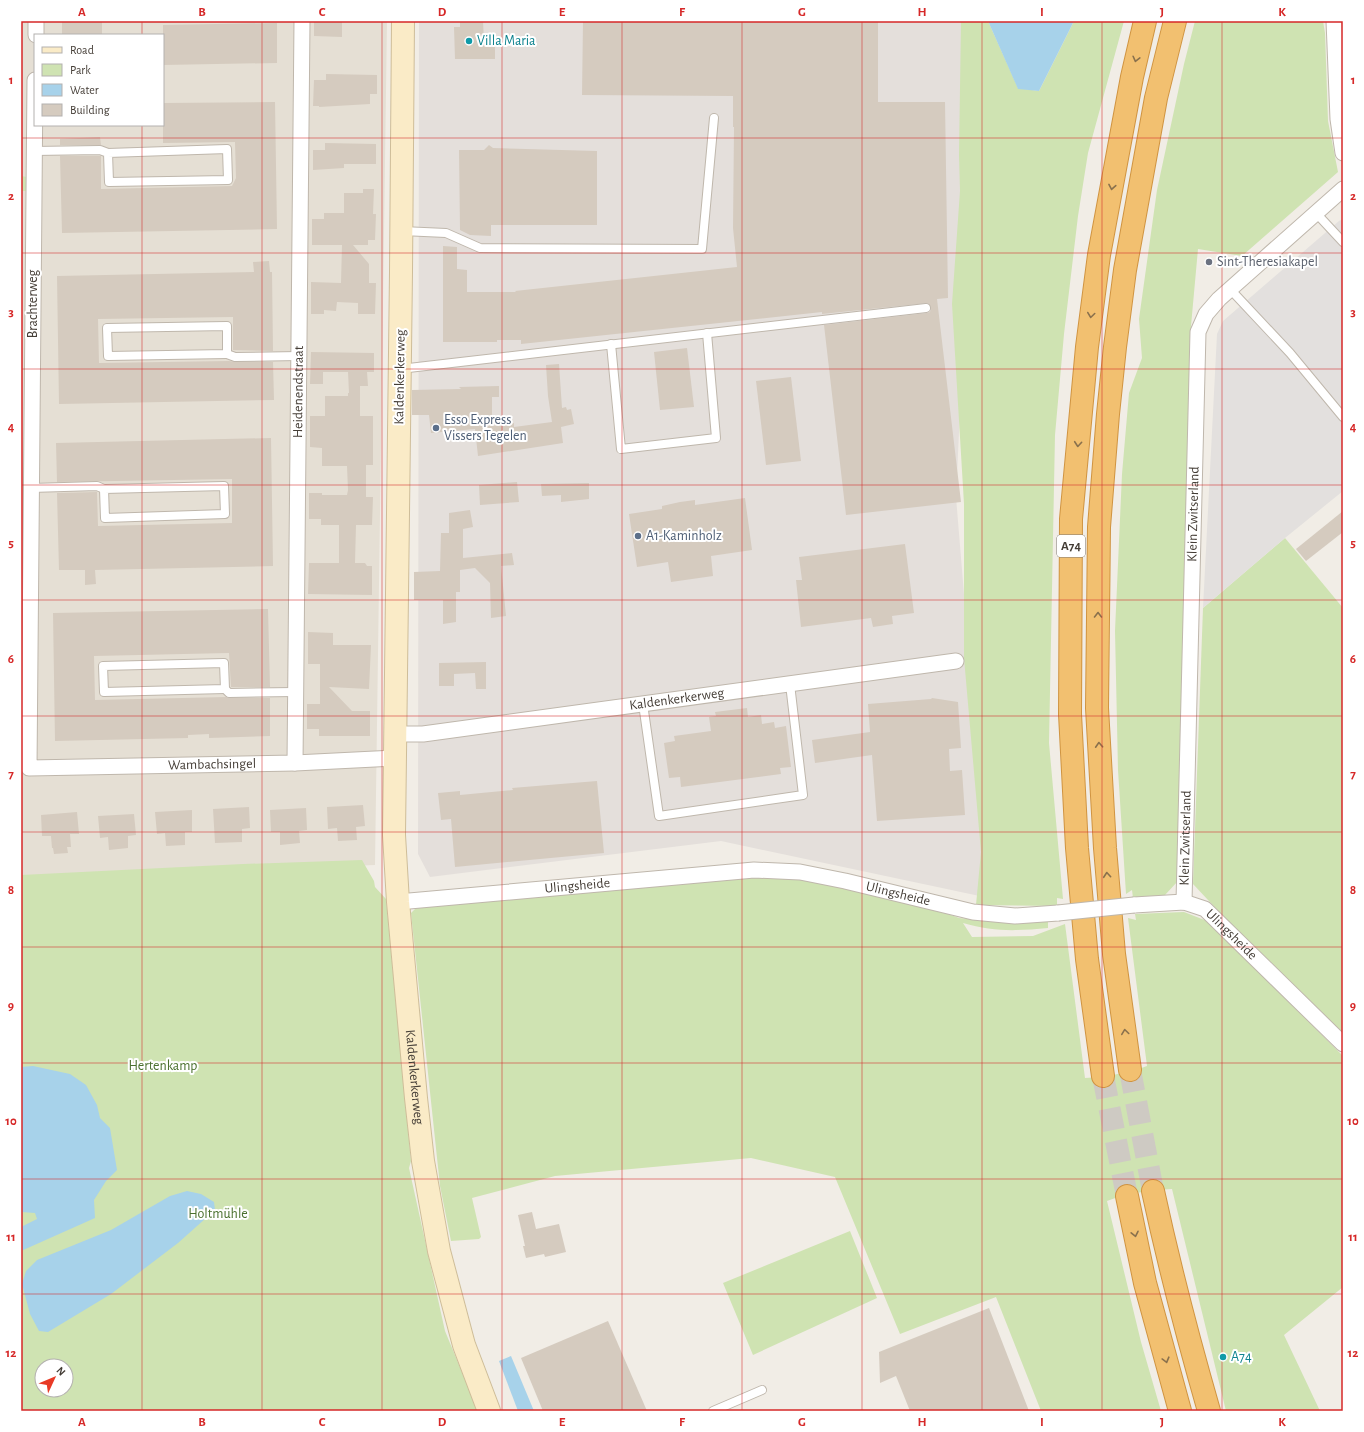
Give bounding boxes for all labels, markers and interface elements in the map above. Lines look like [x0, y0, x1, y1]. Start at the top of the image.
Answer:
text: A [78, 6, 86, 19]
text: B [198, 6, 206, 19]
text: C [319, 6, 326, 19]
text: D [438, 6, 447, 19]
text: E [559, 6, 566, 19]
text: F [679, 6, 686, 19]
text: G [798, 6, 806, 19]
text: H [917, 6, 927, 19]
text: I [1040, 6, 1044, 19]
text: J [1160, 6, 1164, 19]
text: K [1278, 6, 1286, 19]
legend [34, 34, 164, 126]
place label: Villa Maria [477, 34, 536, 48]
marker: Villa Maria [464, 36, 474, 46]
text: Road [70, 44, 94, 56]
one-way arrow [1133, 56, 1141, 62]
text: Park [70, 64, 91, 76]
text: 1 [9, 74, 13, 87]
text: 1 [1351, 74, 1355, 87]
text: Water [70, 84, 99, 96]
text: Building [70, 104, 110, 116]
one-way arrow [1108, 183, 1117, 190]
text: 2 [8, 190, 14, 203]
text: 2 [1350, 190, 1356, 203]
place label: Sint-Theresiakapel [1217, 255, 1318, 269]
marker: Sint-Theresiakapel [1204, 257, 1214, 267]
street label: Brachterweg [26, 269, 40, 338]
text: 3 [8, 306, 14, 319]
text: 3 [1350, 306, 1356, 319]
one-way arrow [1087, 312, 1096, 318]
street label: Kaldenkerkerweg [392, 329, 408, 425]
street label: Heidenendstraat [291, 345, 306, 438]
place label: Esso Express Vissers Tegelen [444, 413, 527, 443]
text: 4 [8, 421, 15, 434]
text: 4 [1350, 421, 1357, 434]
marker: Esso Express Vissers Tegelen [431, 423, 441, 433]
one-way arrow [1074, 441, 1083, 447]
street label: Klein Zwitserland [1185, 466, 1202, 562]
place label: A1-Kaminholz [646, 529, 722, 543]
marker: A1-Kaminholz [633, 531, 643, 541]
road number: A74 [1057, 535, 1085, 557]
text: 5 [8, 537, 14, 550]
text: 5 [1350, 537, 1356, 550]
one-way arrow [1094, 612, 1102, 618]
text: 6 [8, 653, 14, 666]
text: 6 [1350, 653, 1356, 666]
street label: Kaldenkerkerweg [628, 686, 725, 713]
one-way arrow [1095, 742, 1104, 748]
street label: Wambachsingel [168, 757, 256, 772]
text: 7 [8, 768, 14, 781]
text: 7 [1350, 768, 1356, 781]
street label: Klein Zwitserland [1177, 790, 1194, 886]
one-way arrow [1103, 872, 1112, 878]
street label: Ulingsheide [544, 876, 611, 896]
street label: Ulingsheide [864, 879, 932, 908]
text: 8 [8, 884, 14, 897]
text: 8 [1350, 884, 1356, 897]
street label: Ulingsheide [1203, 907, 1260, 963]
text: 9 [8, 1000, 14, 1013]
text: 9 [1350, 1000, 1356, 1013]
street label: Kaldenkerkerweg [403, 1029, 426, 1125]
one-way arrow [1121, 1029, 1130, 1035]
park label: Hertenkamp [129, 1059, 197, 1073]
text: 10 [5, 1115, 17, 1128]
text: 10 [1347, 1115, 1359, 1128]
park label: Holtmühle [188, 1207, 248, 1221]
text: 11 [6, 1231, 16, 1244]
one-way arrow [1130, 1231, 1138, 1237]
text: 11 [1348, 1231, 1358, 1244]
text: 12 [6, 1347, 16, 1360]
text: 12 [1348, 1347, 1358, 1360]
place label: A74 [1231, 1350, 1252, 1364]
marker: A74 [1218, 1352, 1228, 1362]
one-way arrow [1161, 1356, 1170, 1363]
north arrow [34, 1358, 74, 1398]
text: N [54, 1365, 67, 1378]
text: A [78, 1416, 86, 1429]
text: B [198, 1416, 206, 1429]
text: C [319, 1416, 326, 1429]
text: D [438, 1416, 447, 1429]
text: E [559, 1416, 566, 1429]
text: F [679, 1416, 686, 1429]
text: G [798, 1416, 806, 1429]
text: H [917, 1416, 927, 1429]
text: I [1040, 1416, 1044, 1429]
text: J [1160, 1416, 1164, 1429]
text: K [1278, 1416, 1286, 1429]

